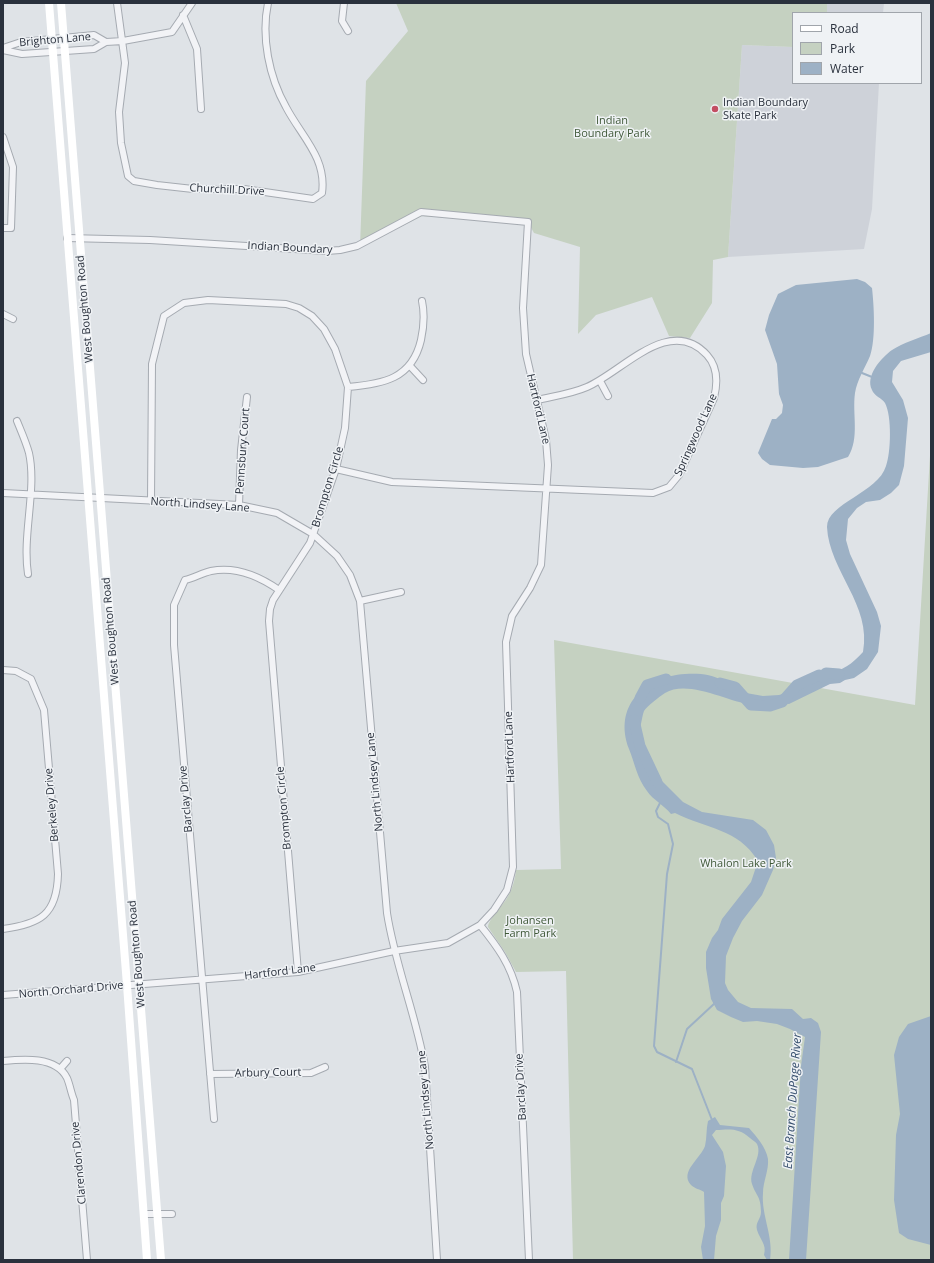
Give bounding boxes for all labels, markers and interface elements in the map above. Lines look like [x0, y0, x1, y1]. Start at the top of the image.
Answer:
legend [792, 12, 922, 84]
text: Road [830, 20, 859, 37]
street label: Brighton Lane [19, 30, 91, 50]
text: Park [830, 40, 855, 57]
text: Water [830, 60, 864, 77]
place label: Indian Boundary Skate Park [723, 96, 808, 122]
marker: Indian Boundary Skate Park [710, 104, 720, 114]
park label: Indian Boundary Park [574, 114, 650, 140]
street label: Churchill Drive [189, 181, 265, 199]
street label: Indian Boundary [247, 239, 333, 257]
street label: West Boughton Road [74, 255, 96, 363]
street label: Hartford Lane [523, 373, 553, 445]
street label: Springwood Lane [672, 392, 720, 478]
street label: Pennsbury Court [233, 407, 253, 495]
street label: Brompton Circle [309, 445, 347, 529]
street label: North Lindsey Lane [150, 495, 250, 515]
street label: West Boughton Road [100, 577, 122, 685]
street label: Hartford Lane [502, 711, 518, 783]
street label: North Lindsey Lane [364, 732, 386, 832]
street label: Barclay Drive [176, 765, 196, 833]
street label: Brompton Circle [274, 766, 294, 850]
street label: Berkeley Drive [42, 768, 62, 842]
park label: Whalon Lake Park [700, 857, 792, 871]
street label: West Boughton Road [126, 900, 148, 1008]
park label: Johansen Farm Park [504, 914, 556, 940]
street label: Hartford Lane [244, 961, 316, 983]
street label: North Orchard Drive [18, 979, 124, 1001]
water label: East Branch DuPage River [781, 1033, 805, 1169]
street label: North Lindsey Lane [415, 1050, 437, 1150]
street label: Barclay Drive [513, 1053, 529, 1121]
street label: Arbury Court [235, 1066, 301, 1080]
street label: Clarendon Drive [69, 1121, 89, 1205]

